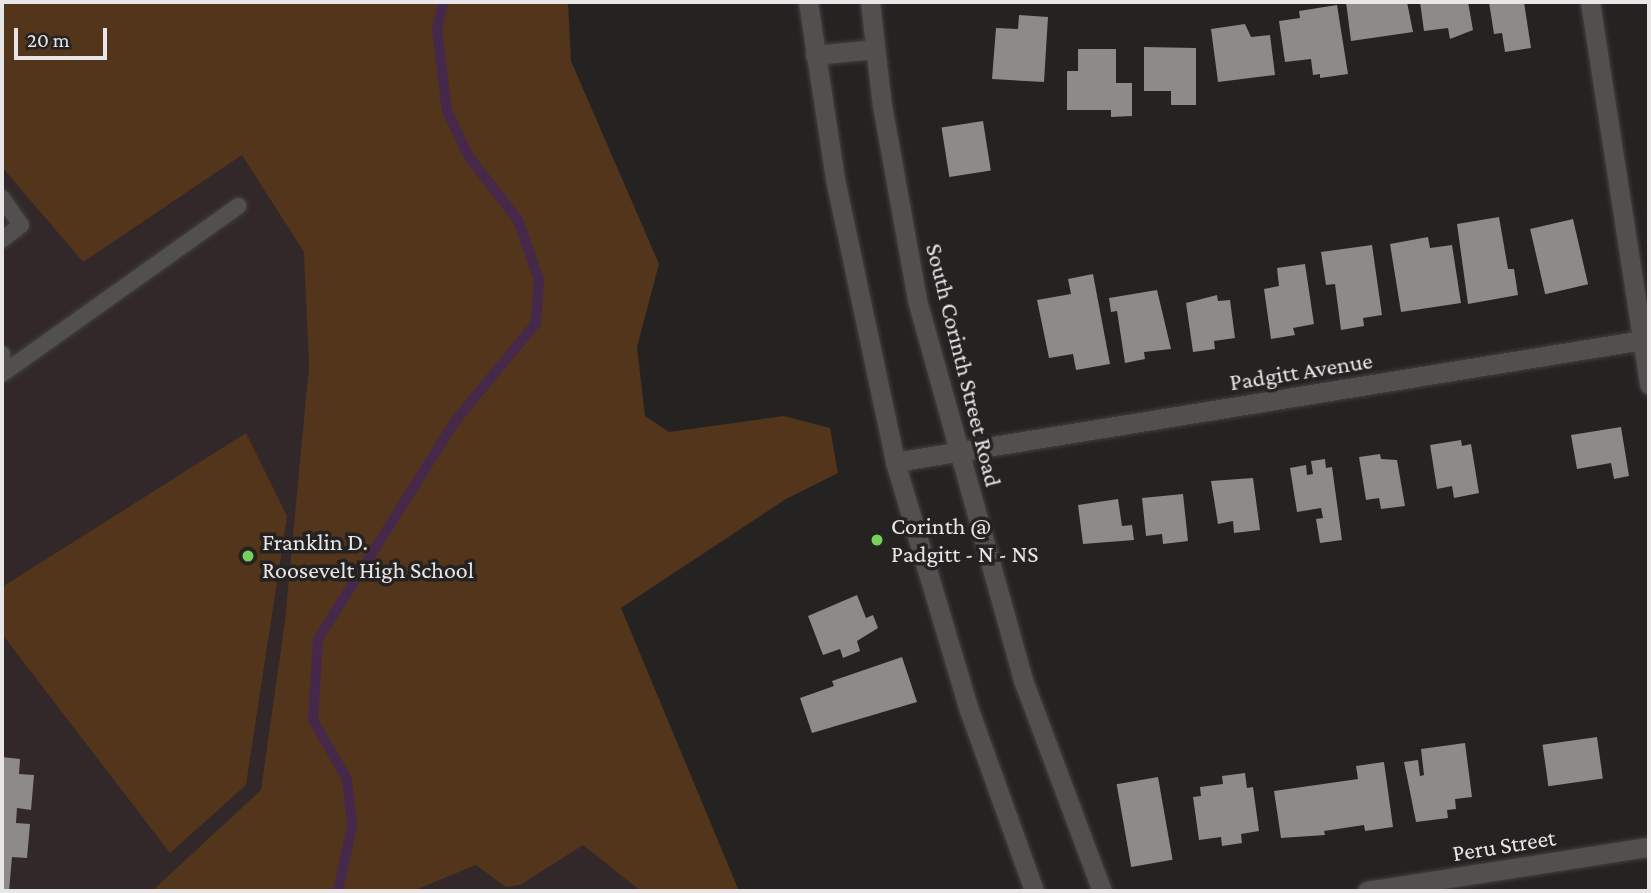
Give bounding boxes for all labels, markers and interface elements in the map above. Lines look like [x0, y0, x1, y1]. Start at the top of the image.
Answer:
scale bar [18, 14, 110, 58]
text: 20 m [27, 28, 70, 52]
street label: South Corinth Street Road [920, 240, 1008, 490]
street label: Padgitt Avenue [1227, 345, 1375, 397]
place label: Corinth @ Padgitt - N - NS [891, 512, 1039, 568]
place label: Franklin D. Roosevelt High School [262, 528, 474, 584]
marker: Corinth @ Padgitt - N - NS [869, 532, 885, 548]
marker: Franklin D. Roosevelt High School [240, 548, 256, 564]
street label: Peru Street [1450, 823, 1558, 867]

